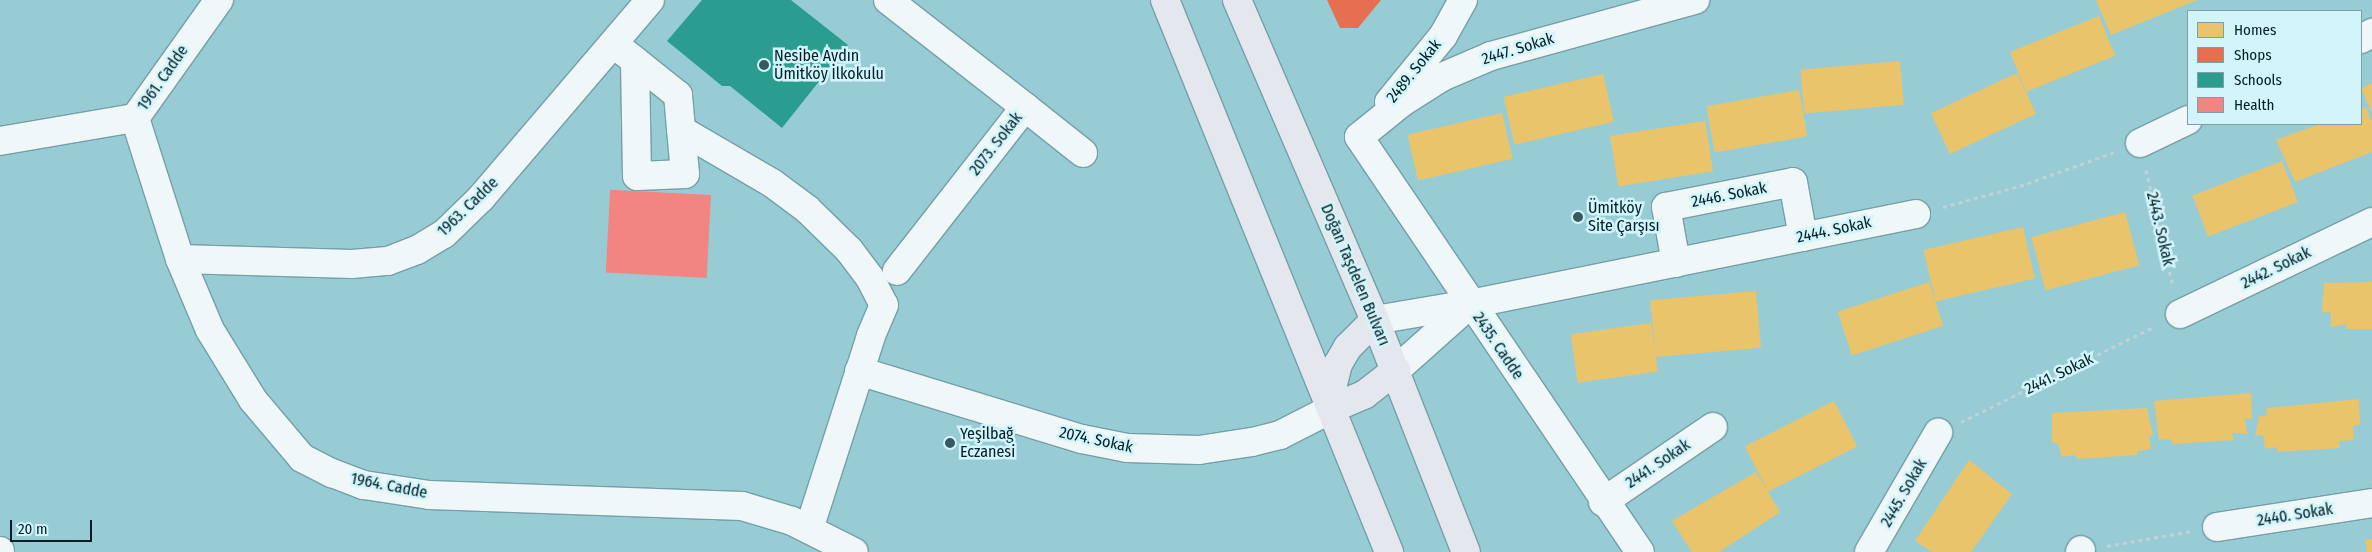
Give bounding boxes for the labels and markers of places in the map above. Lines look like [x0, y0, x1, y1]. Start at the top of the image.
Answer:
place label: Nesibe Aydın Ümitköy İlkokulu [774, 46, 884, 84]
marker: Nesibe Aydın Ümitköy İlkokulu [758, 59, 770, 71]
place label: Ümitköy Site Çarşısı [1588, 198, 1660, 236]
marker: Ümitköy Site Çarşısı [1572, 211, 1584, 223]
place label: Yeşilbağ Eczanesi [960, 424, 1015, 462]
marker: Yeşilbağ Eczanesi [944, 437, 956, 449]

